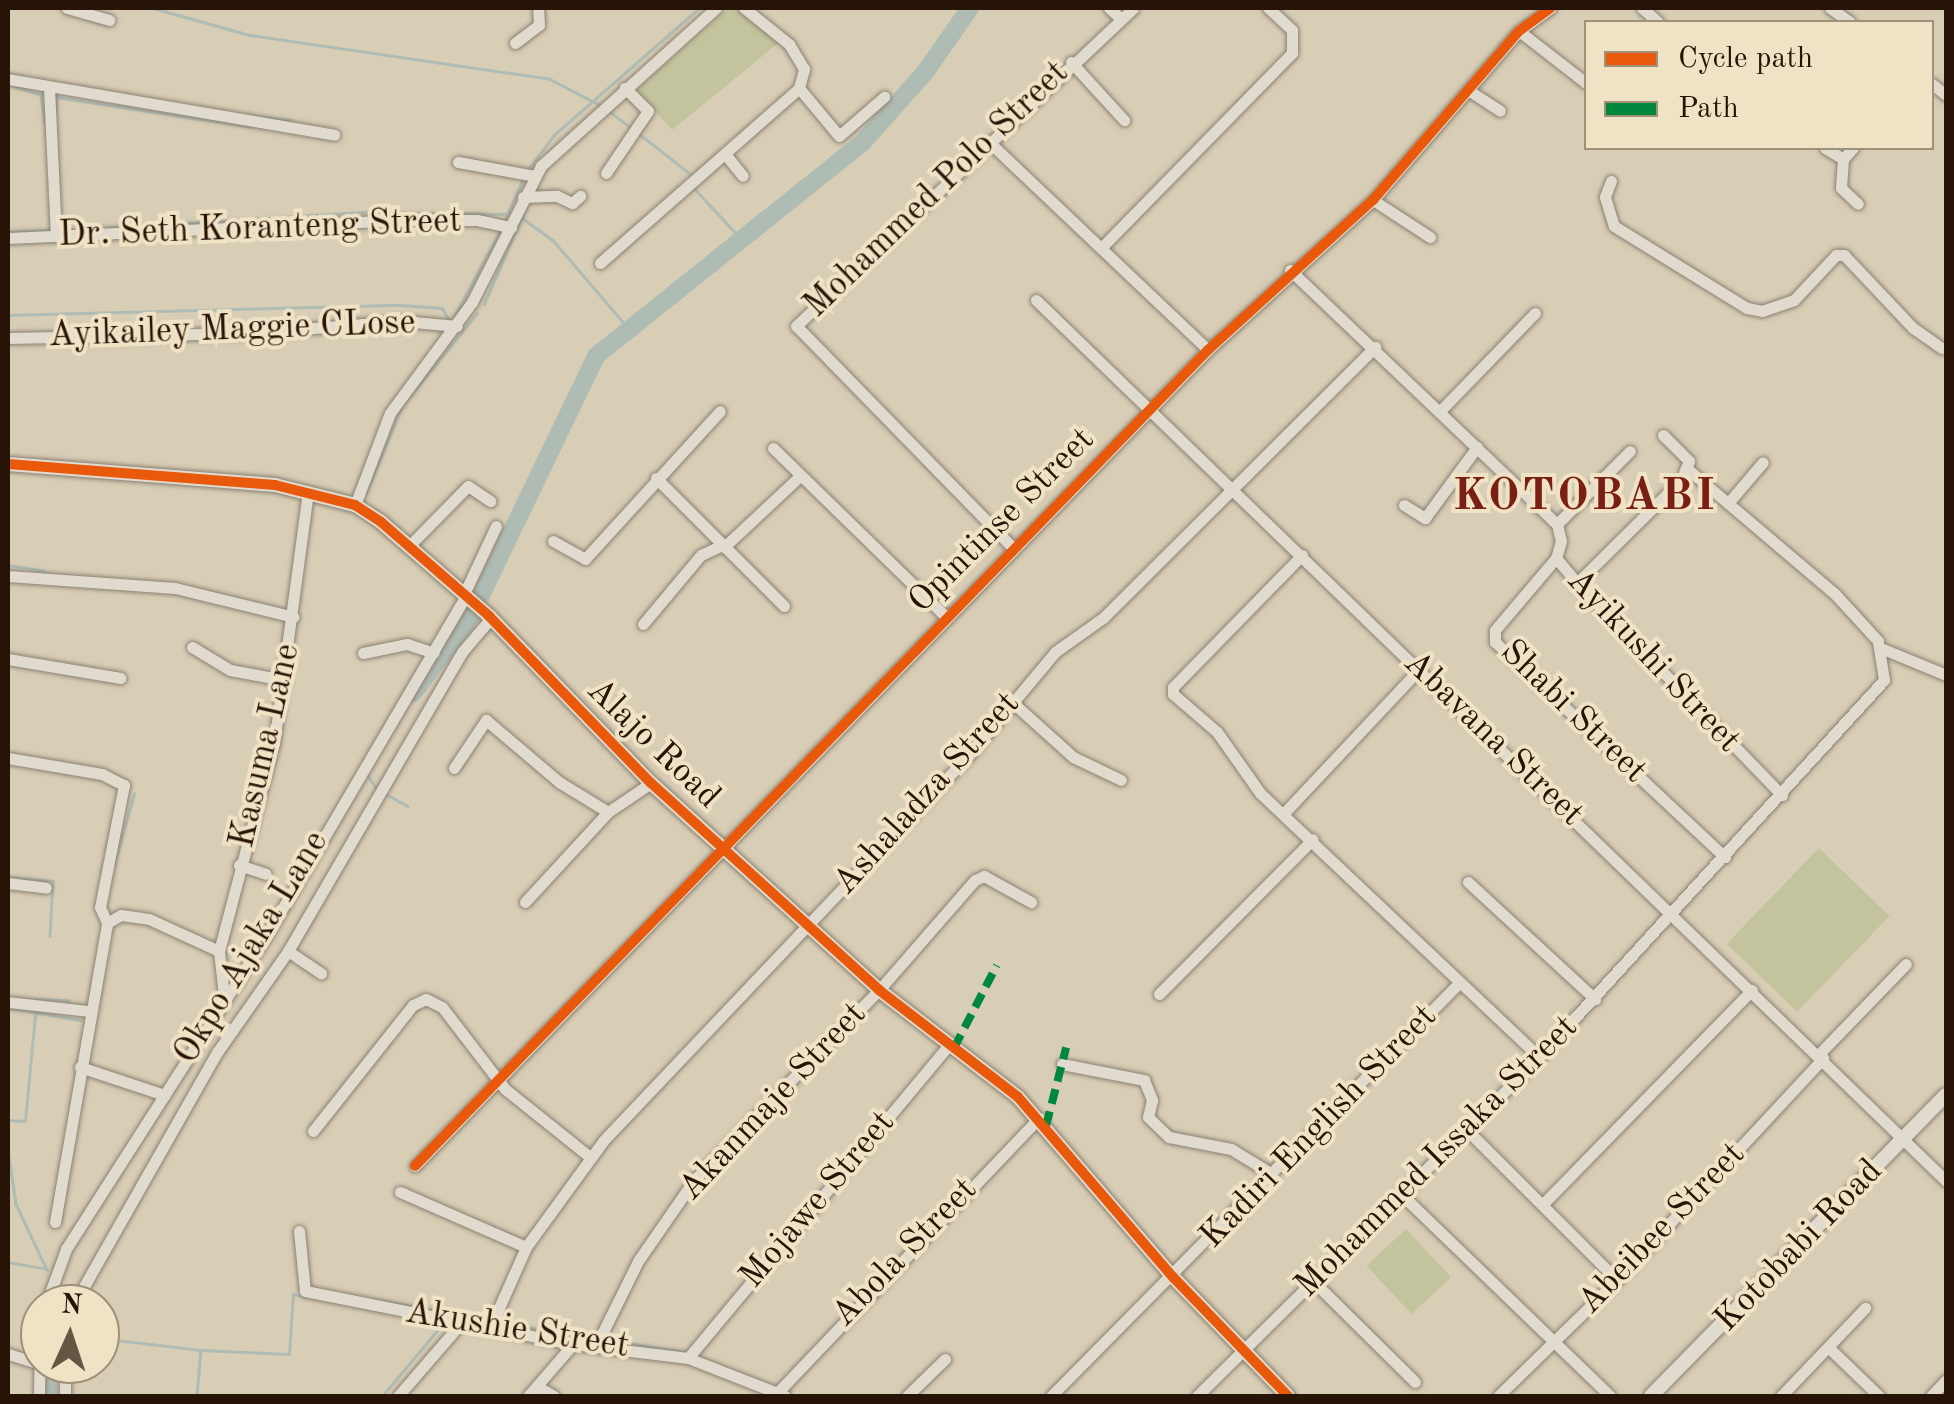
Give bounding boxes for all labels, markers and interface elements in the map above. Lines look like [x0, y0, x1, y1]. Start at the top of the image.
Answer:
legend [1584, 20, 1934, 150]
text: Cycle path [1678, 44, 1813, 74]
street label: Mohammed Polo Street [796, 53, 1078, 327]
text: Path [1678, 94, 1739, 124]
street label: Dr. Seth Koranteng Street [58, 201, 462, 257]
street label: Ayikailey Maggie CLose [48, 303, 416, 357]
street label: Opintinse Street [900, 419, 1104, 623]
district label: KOTOBABI [1453, 471, 1717, 525]
street label: Ayikushi Street [1557, 560, 1749, 762]
street label: Shabi Street [1491, 632, 1655, 792]
street label: Kasuma Lane [222, 640, 310, 852]
street label: Abavana Street [1394, 643, 1592, 835]
street label: Alajo Road [577, 670, 729, 818]
street label: Ashaladza Street [825, 684, 1029, 904]
street label: Okpo Ajaka Lane [166, 824, 338, 1072]
street label: Akanmaje Street [670, 994, 876, 1210]
street label: Kadiri English Street [1192, 996, 1446, 1258]
street label: Mohammed Issaka Street [1287, 1007, 1587, 1307]
street label: Mojawe Street [732, 1103, 904, 1297]
street label: Abeibee Street [1569, 1134, 1755, 1324]
street label: Kotobabi Road [1706, 1151, 1892, 1341]
street label: Abola Street [823, 1170, 987, 1336]
north arrow [20, 1284, 120, 1384]
text: N [60, 1291, 83, 1321]
street label: Akushie Street [402, 1292, 632, 1368]

